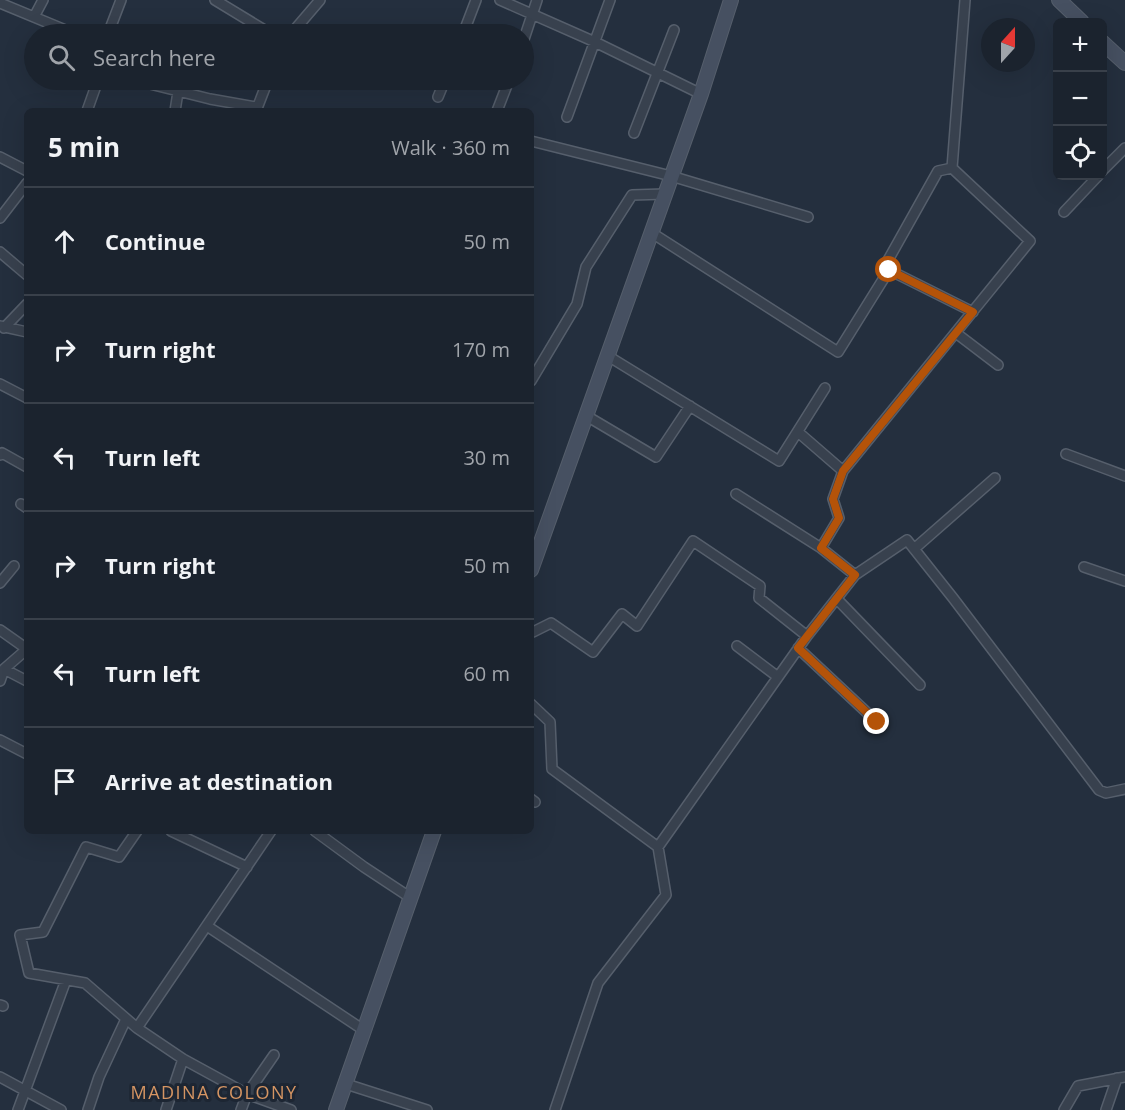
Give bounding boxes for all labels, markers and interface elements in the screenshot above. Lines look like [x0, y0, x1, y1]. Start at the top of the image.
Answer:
north arrow [981, 18, 1035, 72]
map controls [1053, 18, 1107, 180]
button: + [1053, 18, 1107, 72]
search box [24, 24, 534, 90]
icon: search [45, 41, 78, 74]
text: Search here [93, 42, 216, 72]
button: − [1053, 72, 1107, 126]
button: locate [1053, 126, 1107, 180]
text: 5 min [48, 129, 120, 165]
text: Walk · 360 m [391, 134, 510, 161]
icon: ahead [48, 225, 81, 258]
text: Continue [105, 226, 205, 256]
text: 50 m [463, 228, 510, 255]
route start [875, 256, 901, 282]
icon: right [48, 333, 81, 366]
text: Turn right [105, 334, 216, 364]
text: 170 m [452, 336, 510, 363]
icon: left [48, 441, 81, 474]
text: Turn left [105, 442, 200, 472]
text: 30 m [463, 444, 510, 471]
icon: right [48, 549, 81, 582]
text: Turn right [105, 550, 216, 580]
text: 50 m [463, 552, 510, 579]
icon: left [48, 657, 81, 690]
text: Turn left [105, 658, 200, 688]
text: 60 m [463, 660, 510, 687]
route end [863, 708, 889, 734]
icon: arrive [48, 765, 81, 798]
text: Arrive at destination [105, 766, 333, 796]
district label: MADINA COLONY [130, 1080, 298, 1104]

